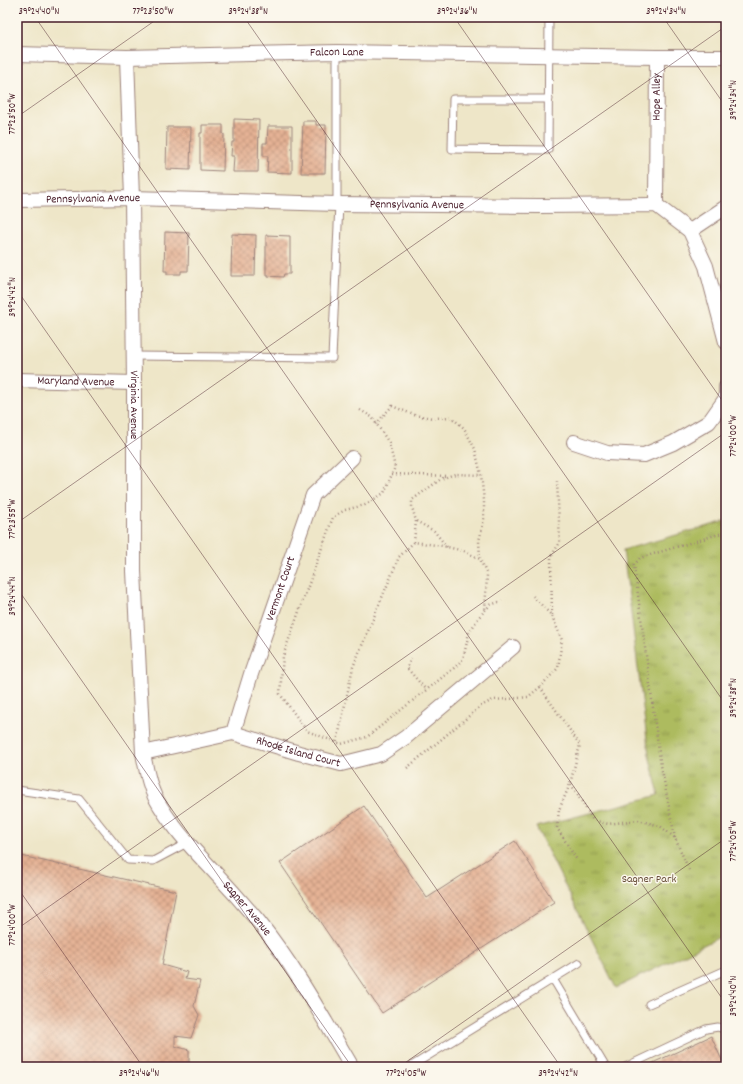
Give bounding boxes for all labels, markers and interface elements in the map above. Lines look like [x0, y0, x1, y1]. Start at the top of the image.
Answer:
text: 39°24'40"N [19, 5, 59, 19]
text: 77°23'50"W [132, 5, 174, 19]
text: 39°24'38"N [228, 5, 268, 19]
text: 39°24'36"N [437, 5, 477, 19]
text: 39°24'34"N [646, 5, 686, 19]
street label: Falcon Lane [310, 43, 364, 61]
street label: Hope Alley [648, 72, 665, 121]
text: 39°24'34"N [727, 80, 741, 120]
text: 77°23'50"W [6, 93, 20, 135]
street label: Pennsylvania Avenue [46, 189, 140, 208]
street label: Pennsylvania Avenue [370, 196, 464, 214]
text: 39°24'42"N [6, 277, 20, 317]
street label: Virginia Avenue [125, 370, 143, 439]
street label: Maryland Avenue [37, 372, 115, 391]
text: 77°24'00"W [727, 415, 741, 457]
text: 77°23'55"W [6, 499, 20, 539]
street label: Vermont Court [262, 554, 300, 623]
text: 39°24'44"N [6, 576, 20, 616]
text: 39°24'38"N [727, 678, 741, 718]
street label: Rhode Island Court [254, 732, 343, 772]
text: 77°24'05"W [727, 820, 741, 861]
park label: Sagner Park [622, 871, 676, 888]
street label: Sagner Avenue [219, 877, 275, 939]
text: 77°24'00"W [6, 904, 20, 946]
text: 39°24'40"N [727, 976, 741, 1016]
text: 39°24'46"N [119, 1067, 159, 1081]
text: 77°24'05"W [386, 1067, 427, 1081]
text: 39°24'42"N [538, 1067, 578, 1081]

